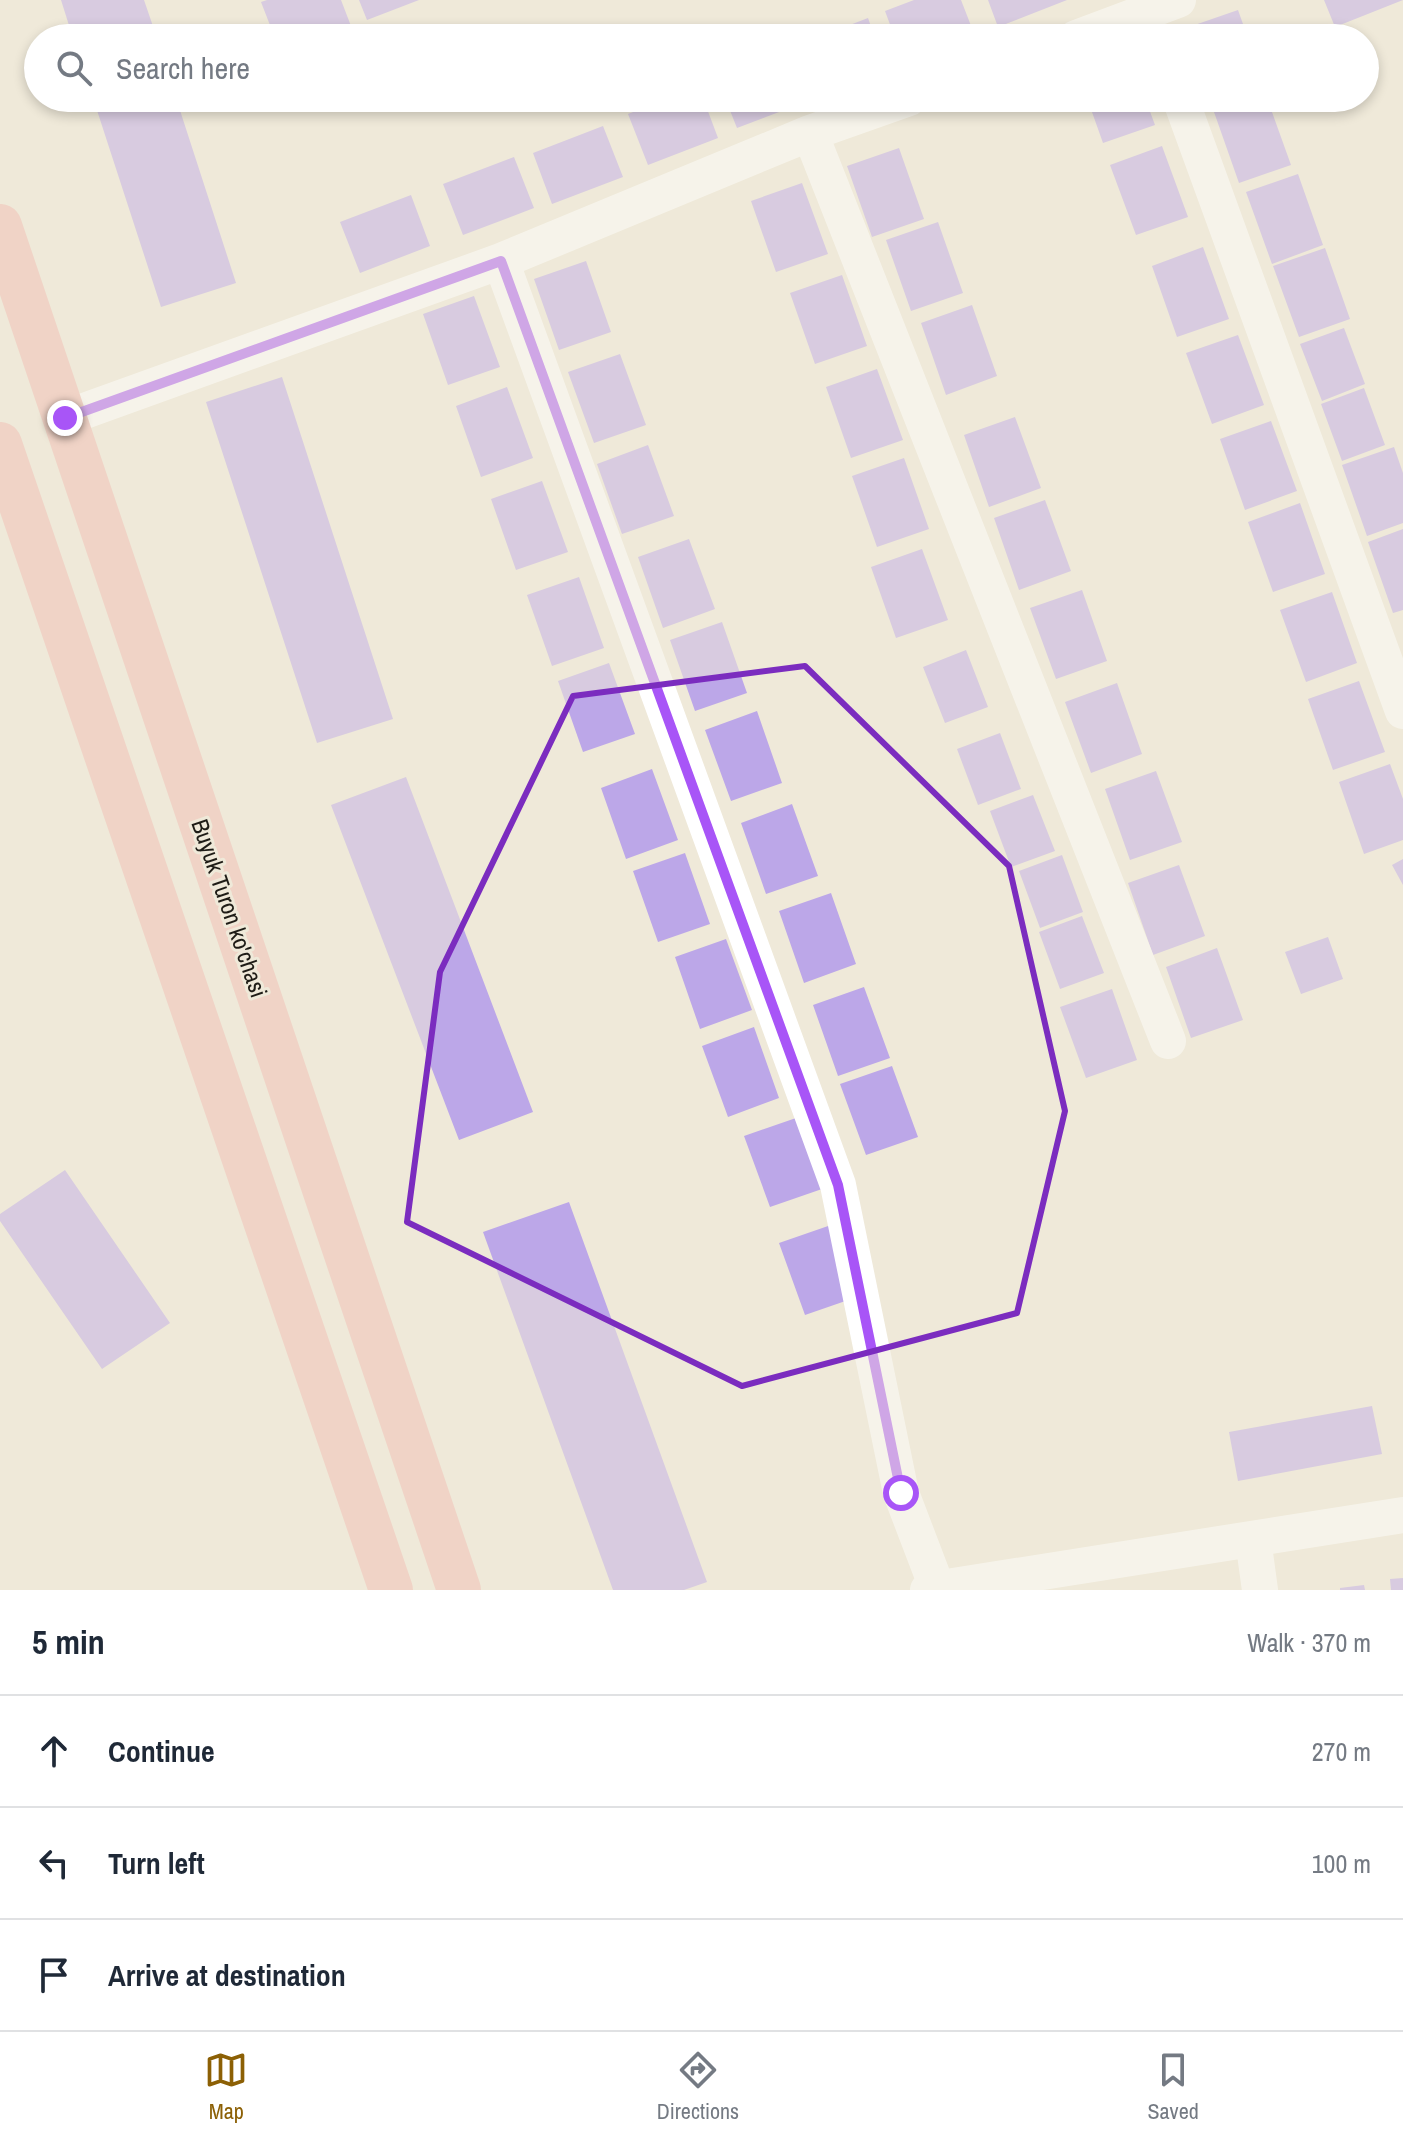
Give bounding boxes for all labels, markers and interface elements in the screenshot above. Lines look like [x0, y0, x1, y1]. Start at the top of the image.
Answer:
search box [24, 24, 1379, 112]
icon: search [52, 46, 96, 90]
text: Search here [116, 48, 250, 88]
route end [47, 400, 83, 436]
street label: Buyuk Turon ko'chasi [184, 815, 276, 1001]
route start [883, 1475, 919, 1511]
text: 5 min [32, 1619, 105, 1665]
text: Walk · 370 m [1247, 1625, 1371, 1660]
icon: ahead [32, 1729, 76, 1773]
text: Continue [108, 1731, 215, 1771]
text: 270 m [1312, 1734, 1371, 1769]
icon: left [32, 1841, 76, 1885]
text: Turn left [108, 1843, 205, 1883]
text: 100 m [1312, 1846, 1371, 1881]
icon: arrive [32, 1953, 76, 1997]
text: Arrive at destination [108, 1955, 346, 1995]
tab: Map [204, 2048, 248, 2126]
tab: Directions [657, 2048, 739, 2126]
tab: Saved [1148, 2048, 1199, 2126]

